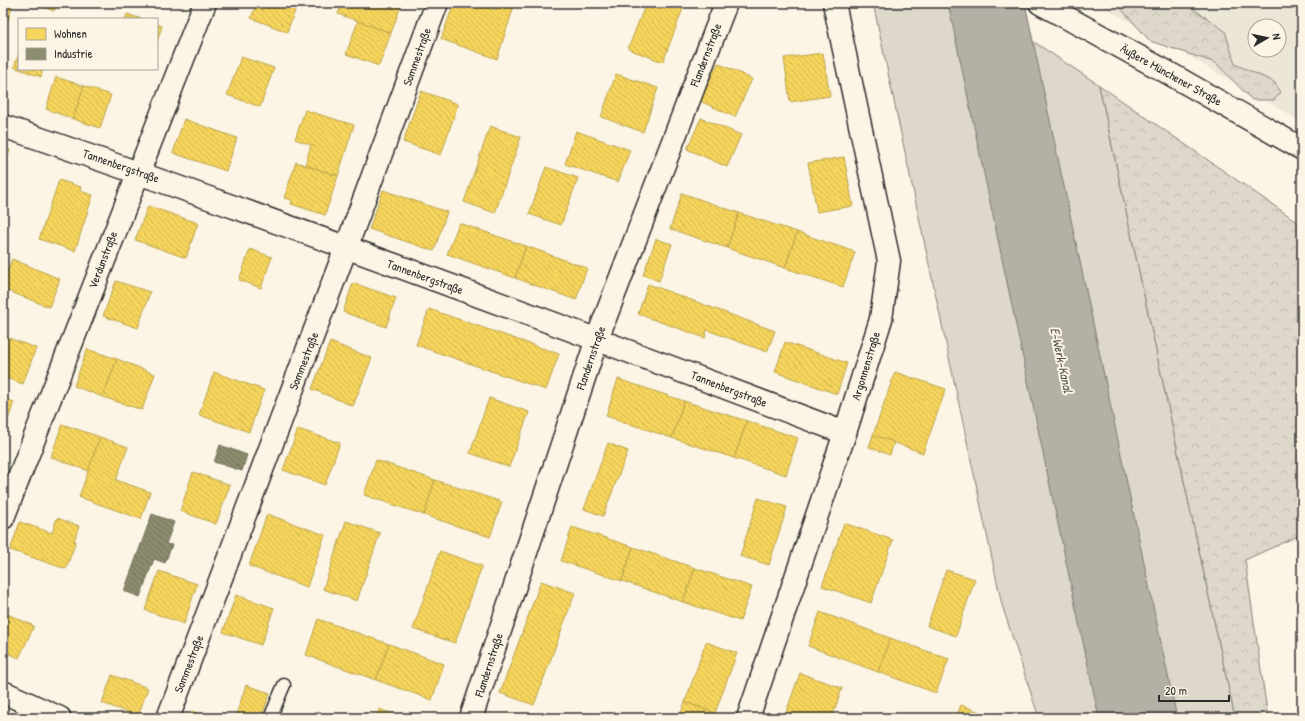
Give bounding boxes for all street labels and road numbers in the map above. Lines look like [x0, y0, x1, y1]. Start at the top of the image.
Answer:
street label: Flandernstraße [685, 21, 725, 90]
street label: Sommestraße [398, 25, 435, 88]
street label: Äußere Münchener Straße [1118, 40, 1225, 110]
street label: Tannenbergstraße [80, 144, 162, 187]
street label: Verdunstraße [84, 228, 121, 291]
street label: Tannenbergstraße [385, 255, 466, 298]
street label: Flandernstraße [571, 323, 609, 393]
street label: Sommestraße [285, 329, 322, 392]
street label: Argonnenstraße [847, 329, 884, 402]
street label: Tannenbergstraße [689, 366, 770, 411]
street label: Flandernstraße [470, 630, 507, 700]
street label: Sommestraße [170, 632, 207, 695]

